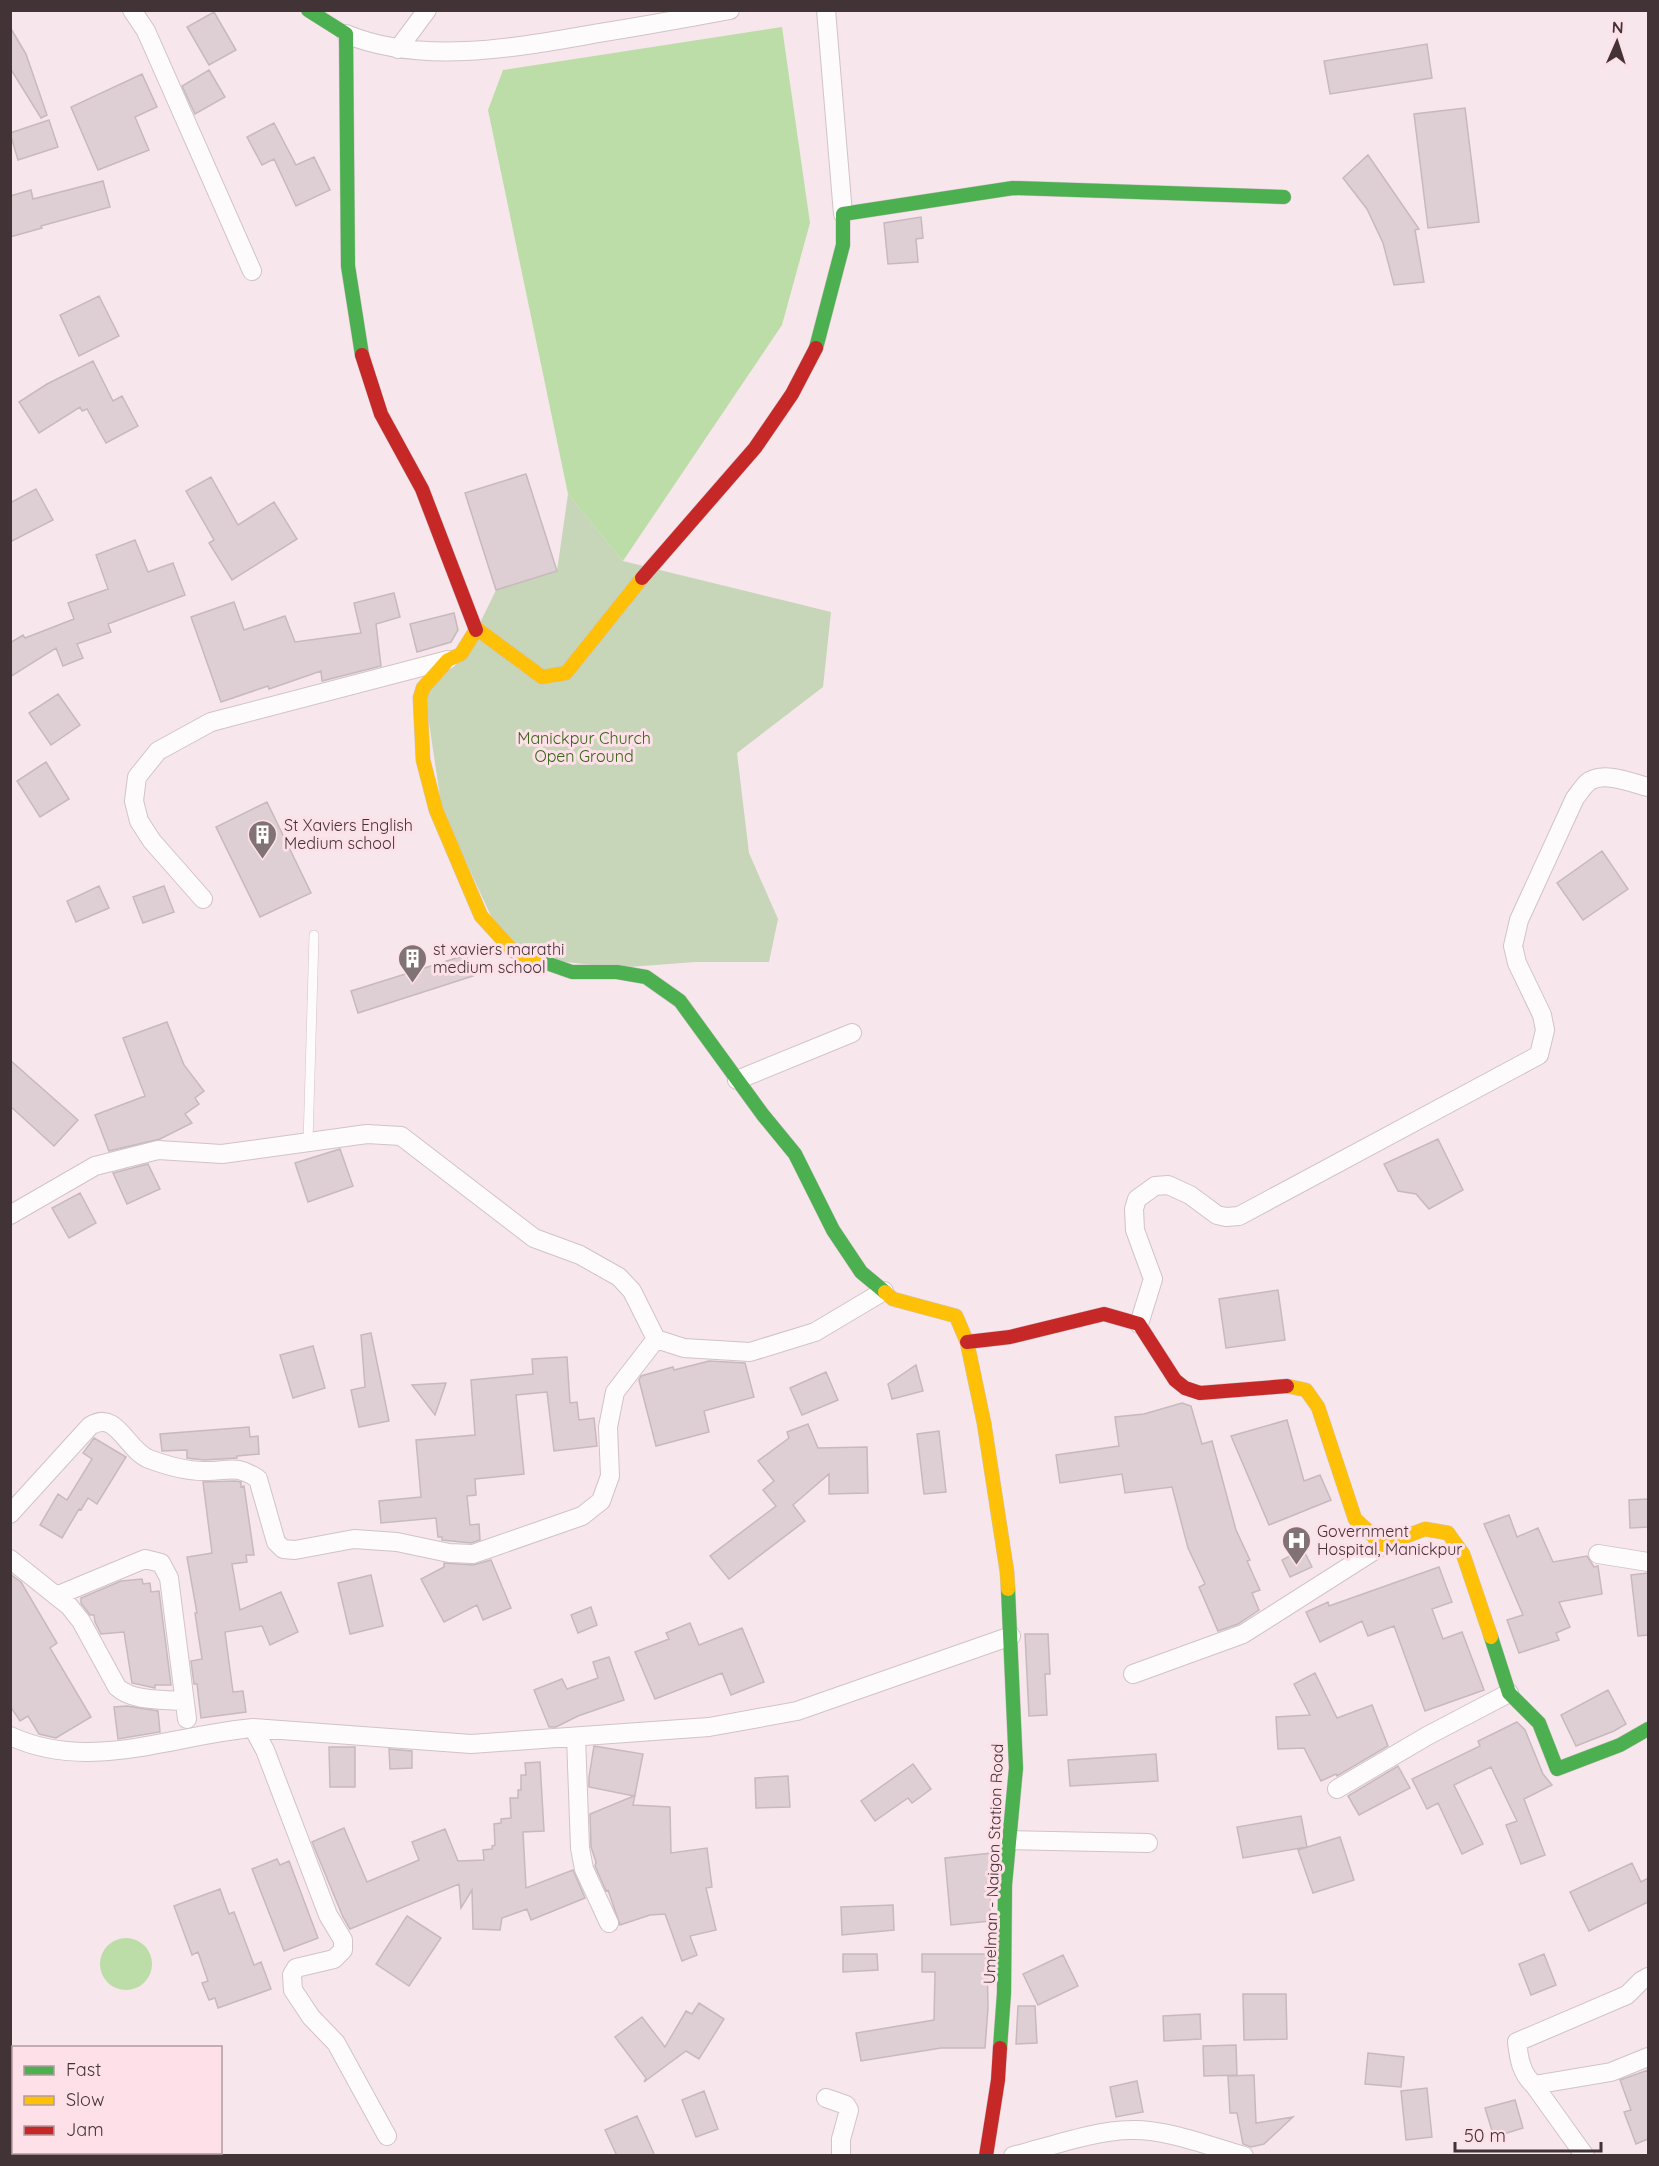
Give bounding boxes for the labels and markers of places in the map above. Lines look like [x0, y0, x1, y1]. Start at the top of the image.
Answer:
place label: St Xaviers English Medium school [284, 815, 413, 853]
building icon: St Xaviers English Medium school [247, 818, 279, 860]
place label: st xaviers marathi medium school [433, 939, 564, 977]
building icon: st xaviers marathi medium school [396, 942, 428, 984]
place label: Government Hospital, Manickpur [1317, 1521, 1463, 1559]
hospital icon: Government Hospital, Manickpur [1280, 1524, 1312, 1566]

